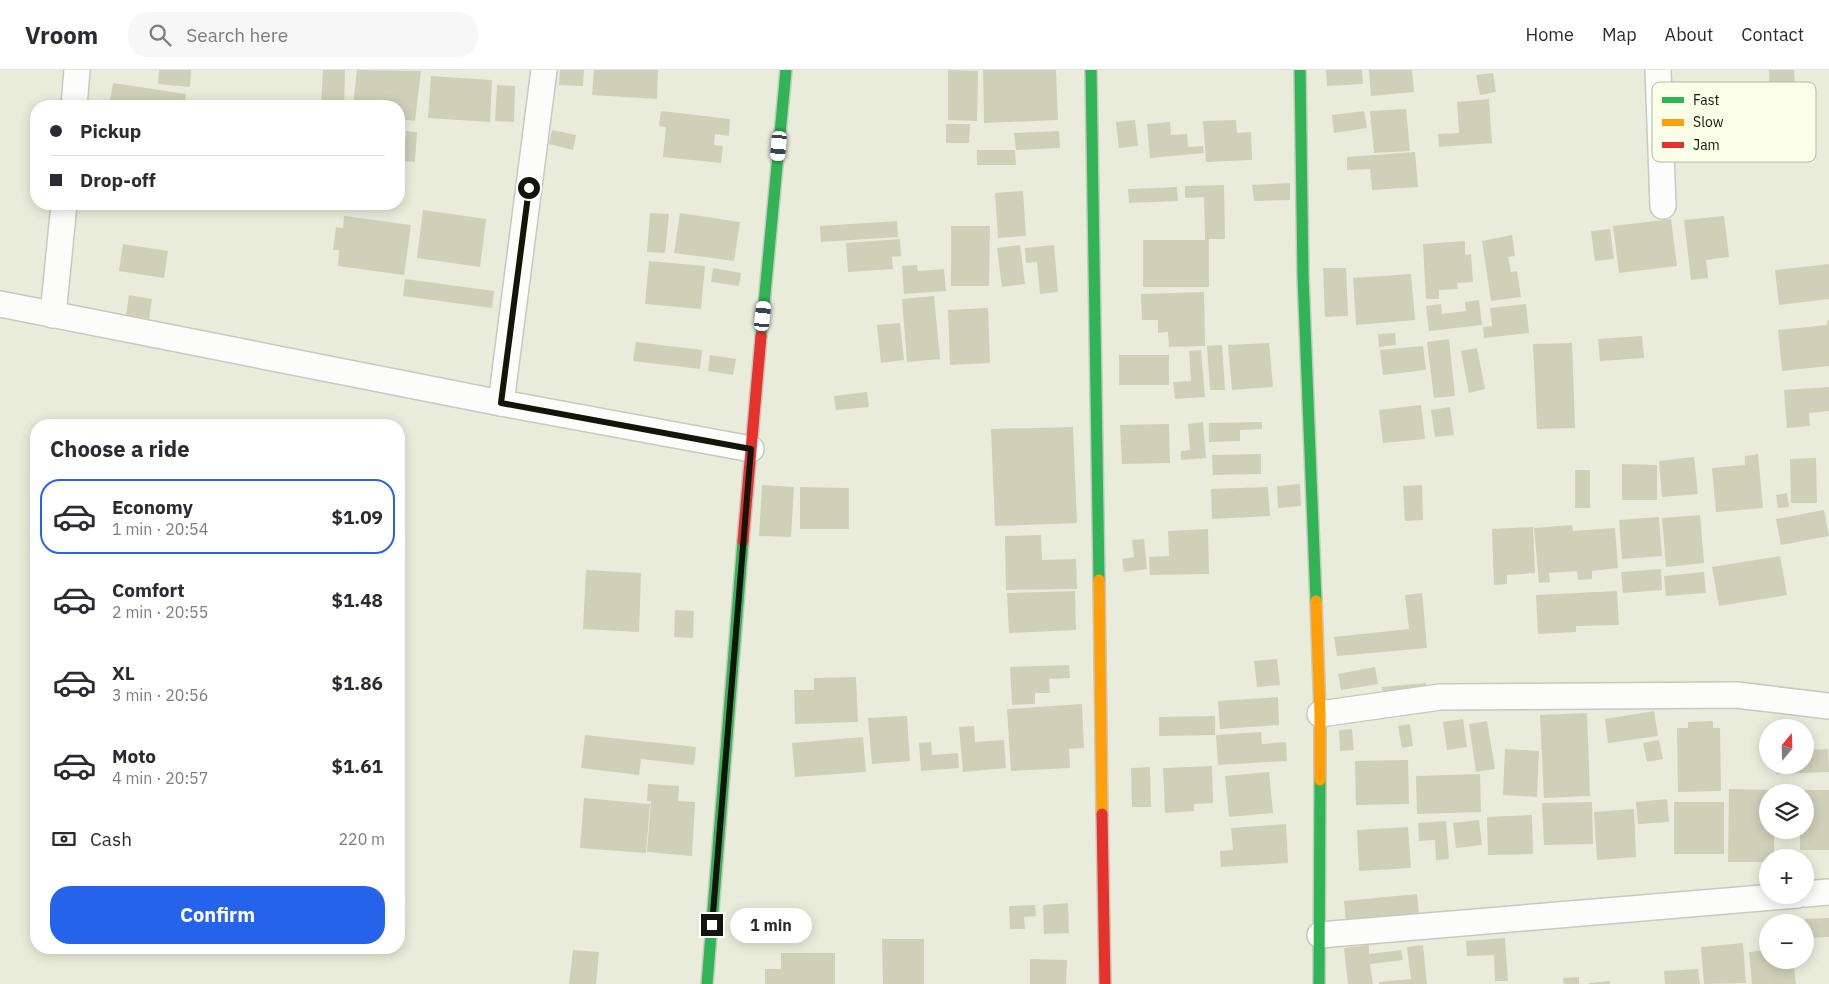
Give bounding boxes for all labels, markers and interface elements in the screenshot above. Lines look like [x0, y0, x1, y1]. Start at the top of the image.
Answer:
search box [128, 12, 478, 57]
text: Vroom [25, 19, 98, 51]
icon: search [146, 21, 174, 49]
text: Search here [186, 23, 288, 47]
text: Home [1526, 23, 1574, 46]
text: Map [1602, 23, 1637, 46]
text: About [1665, 23, 1713, 46]
text: Contact [1741, 23, 1804, 46]
legend [1652, 82, 1816, 162]
text: Fast [1693, 91, 1719, 109]
text: Slow [1693, 113, 1724, 131]
text: Pickup [80, 119, 141, 143]
car [770, 130, 787, 162]
text: Jam [1693, 136, 1720, 154]
text: Drop-off [80, 168, 156, 192]
route start [518, 177, 540, 199]
car [753, 300, 772, 332]
text: Choose a ride [50, 434, 190, 463]
icon: car [52, 494, 97, 539]
text: Economy [112, 495, 193, 519]
text: $1.09 [331, 505, 383, 529]
text: 1 min · 20:54 [112, 519, 208, 539]
icon: car [52, 577, 97, 622]
text: Comfort [112, 578, 185, 602]
text: $1.48 [331, 588, 383, 612]
text: 2 min · 20:55 [112, 602, 208, 622]
icon: car [52, 660, 97, 705]
text: XL [112, 661, 135, 685]
text: $1.86 [331, 671, 383, 695]
text: 3 min · 20:56 [112, 685, 208, 705]
north arrow [1759, 719, 1814, 774]
map controls [1759, 719, 1814, 969]
icon: car [52, 743, 97, 788]
text: Moto [112, 744, 156, 768]
text: $1.61 [331, 754, 383, 778]
text: 4 min · 20:57 [112, 768, 208, 788]
button: layers [1759, 784, 1814, 839]
icon: cash [50, 825, 78, 853]
text: Cash [90, 827, 132, 851]
text: 220 m [338, 829, 385, 849]
button: + [1759, 849, 1814, 904]
button: Confirm [50, 886, 385, 944]
callout: 1 min [730, 908, 812, 942]
route end [701, 914, 723, 936]
button: − [1759, 914, 1814, 969]
text: 1 min [750, 915, 792, 935]

